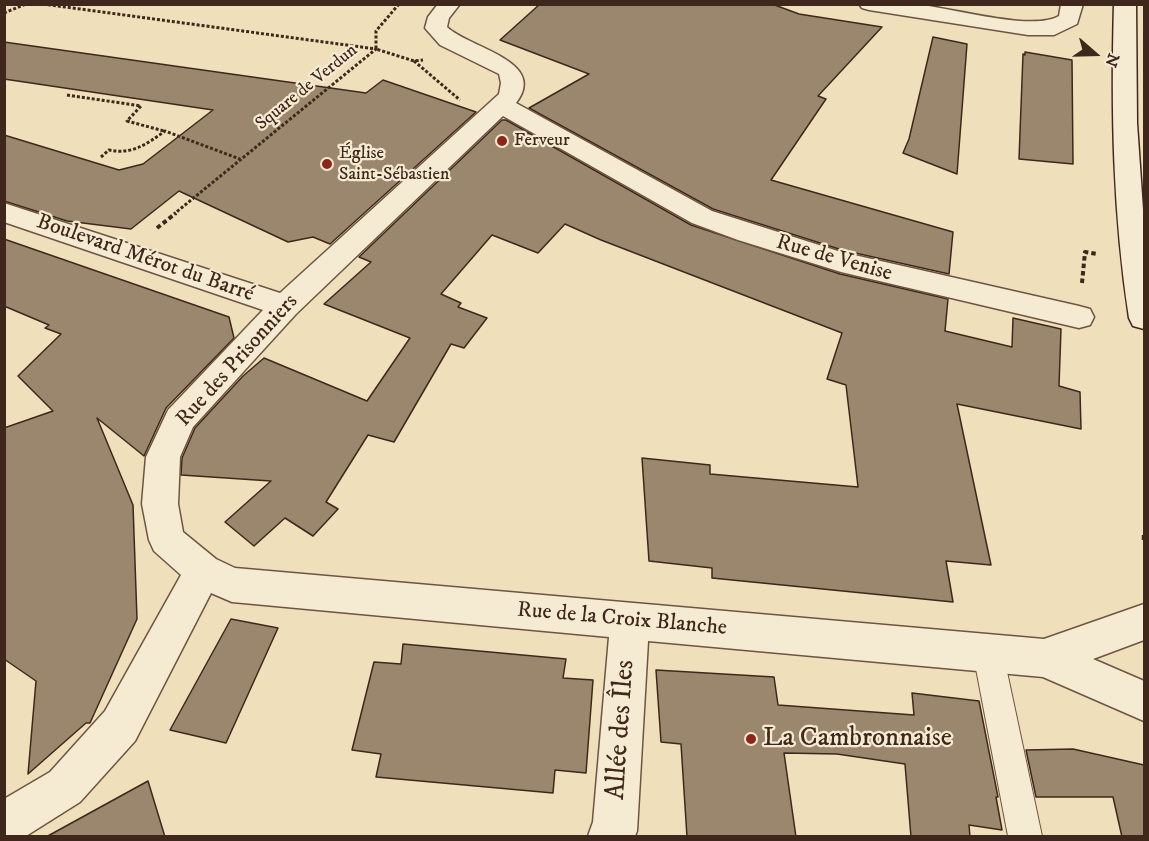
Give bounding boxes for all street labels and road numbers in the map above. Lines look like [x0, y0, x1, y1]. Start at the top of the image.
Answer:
street label: Square de Verdun [252, 40, 362, 136]
street label: Boulevard Mérot du Barré [33, 209, 257, 309]
street label: Rue de Venise [773, 230, 895, 288]
street label: Rue des Prisonniers [172, 289, 304, 433]
street label: Rue de la Croix Blanche [516, 598, 728, 642]
street label: Allée des Îles [601, 659, 643, 801]

